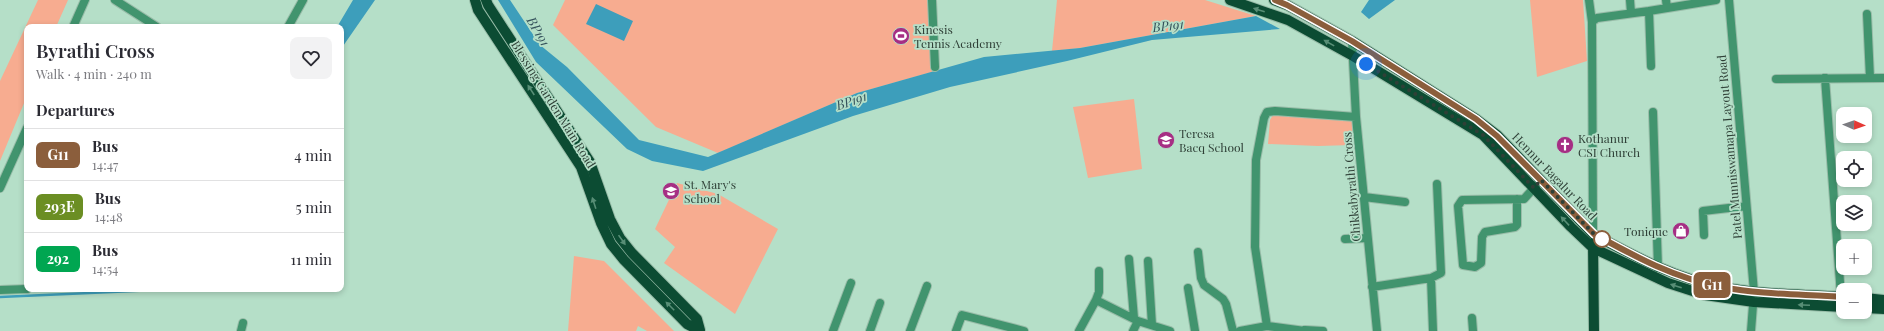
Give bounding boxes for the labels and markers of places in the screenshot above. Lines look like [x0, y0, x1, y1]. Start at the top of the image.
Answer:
place label: Kinesis Tennis Academy [914, 21, 1002, 51]
sports icon: Kinesis Tennis Academy [891, 26, 911, 46]
place label: Teresa Bacq School [1179, 125, 1244, 155]
school or university icon: Teresa Bacq School [1156, 130, 1176, 150]
place label: Kothanur CSI Church [1578, 130, 1640, 160]
church icon: Kothanur CSI Church [1555, 135, 1575, 155]
place label: St. Mary's School [684, 176, 736, 206]
school or university icon: St. Mary's School [661, 181, 681, 201]
shop icon: Tonique [1671, 221, 1691, 241]
place label: Tonique [1624, 223, 1668, 239]
unlabelled marker [1593, 230, 1611, 248]

